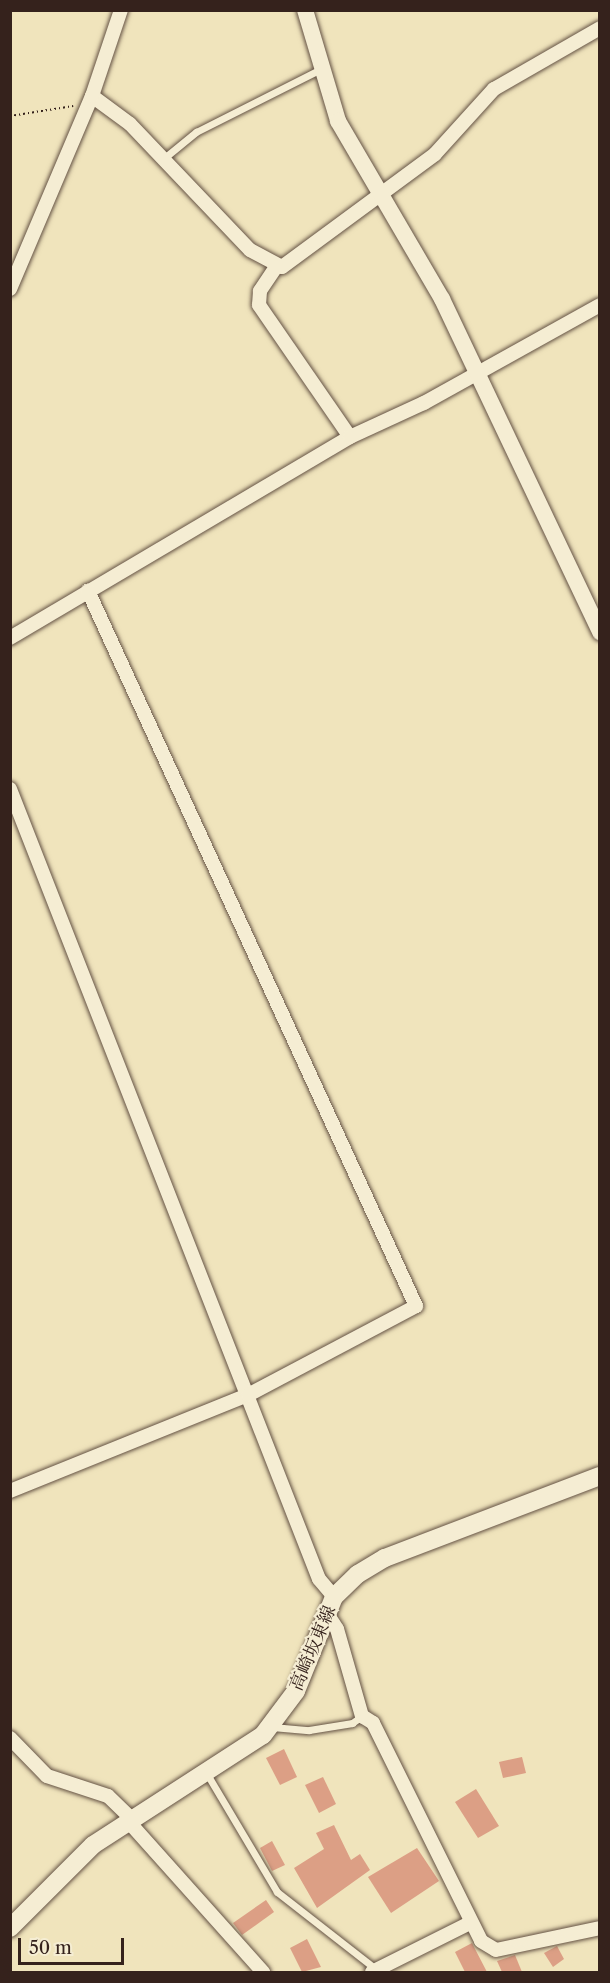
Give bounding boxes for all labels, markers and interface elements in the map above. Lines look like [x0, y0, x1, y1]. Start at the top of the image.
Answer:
street label: 高崎坂東線 [285, 1602, 341, 1694]
scale bar [21, 1926, 128, 1964]
text: 50 m [29, 1937, 72, 1959]

